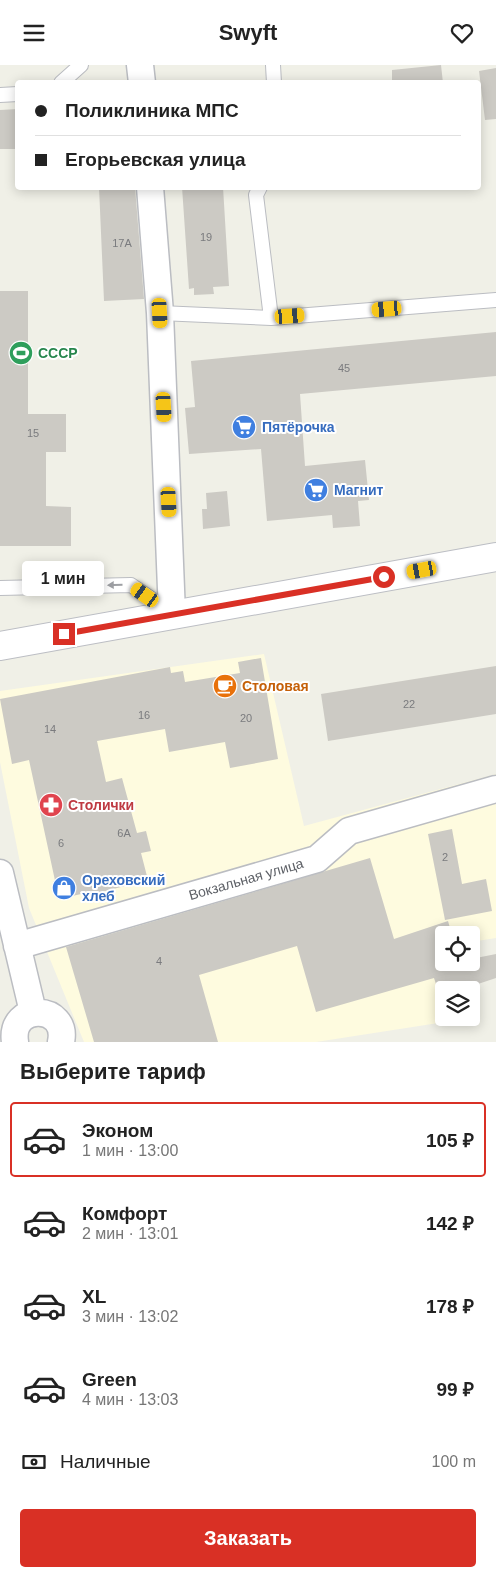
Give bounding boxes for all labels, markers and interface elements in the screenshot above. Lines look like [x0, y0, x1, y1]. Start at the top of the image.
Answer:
icon: menu [20, 19, 48, 47]
icon: heart [448, 19, 476, 47]
text: Swyft [219, 20, 277, 45]
text: Поликлиника МПС [65, 100, 239, 121]
text: Егорьевская улица [65, 149, 246, 170]
house number: 19 [200, 231, 212, 243]
house number: 17А [112, 237, 132, 249]
car [151, 298, 168, 328]
car [371, 300, 402, 318]
car [274, 307, 305, 325]
sports icon: СССР [8, 340, 34, 366]
place label: СССР [38, 345, 78, 361]
house number: 45 [338, 362, 350, 374]
car [155, 392, 172, 422]
supermarket icon: Пятёрочка [231, 414, 257, 440]
place label: Пятёрочка [262, 419, 335, 435]
house number: 15 [27, 427, 39, 439]
supermarket icon: Магнит [303, 477, 329, 503]
place label: Магнит [334, 482, 384, 498]
car [160, 487, 177, 517]
car [405, 560, 438, 580]
callout: 1 мин [23, 561, 105, 597]
route start [373, 566, 395, 588]
text: 1 мин [41, 570, 85, 587]
car [128, 580, 161, 610]
one-way arrow [107, 581, 123, 589]
route end [53, 623, 75, 645]
cafe icon: Столовая [212, 673, 238, 699]
place label: Столовая [242, 678, 309, 694]
house number: 22 [403, 698, 415, 710]
house number: 16 [138, 709, 150, 721]
house number: 20 [240, 712, 252, 724]
house number: 14 [44, 723, 56, 735]
pharmacy icon: Столички [38, 792, 64, 818]
place label: Столички [68, 797, 134, 813]
house number: 6А [117, 827, 131, 839]
house number: 6 [58, 837, 64, 849]
house number: 2 [442, 851, 448, 863]
street label: Вокзальная улица [187, 855, 305, 903]
place label: Ореховский хлеб [82, 872, 165, 904]
shop icon: Ореховский хлеб [51, 875, 77, 901]
map controls [435, 926, 480, 1026]
button: locate [435, 926, 480, 971]
house number: 4 [156, 955, 162, 967]
button: layers [435, 981, 480, 1026]
text: Выберите тариф [20, 1059, 206, 1084]
icon: car [22, 1117, 67, 1162]
text: Эконом [82, 1120, 153, 1141]
text: 105 ₽ [426, 1130, 474, 1151]
text: 1 мин · 13:00 [82, 1142, 178, 1159]
icon: car [22, 1200, 67, 1245]
text: Комфорт [82, 1203, 167, 1224]
text: 142 ₽ [426, 1213, 474, 1234]
text: 2 мин · 13:01 [82, 1225, 178, 1242]
icon: car [22, 1283, 67, 1328]
text: XL [82, 1286, 106, 1307]
text: 178 ₽ [426, 1296, 474, 1317]
text: 3 мин · 13:02 [82, 1308, 178, 1325]
icon: car [22, 1366, 67, 1411]
text: Green [82, 1369, 137, 1390]
text: 99 ₽ [437, 1379, 474, 1400]
text: 4 мин · 13:03 [82, 1391, 178, 1408]
icon: cash [20, 1448, 48, 1476]
text: Наличные [60, 1451, 151, 1472]
text: 100 m [432, 1453, 476, 1470]
button: Заказать [20, 1509, 476, 1567]

